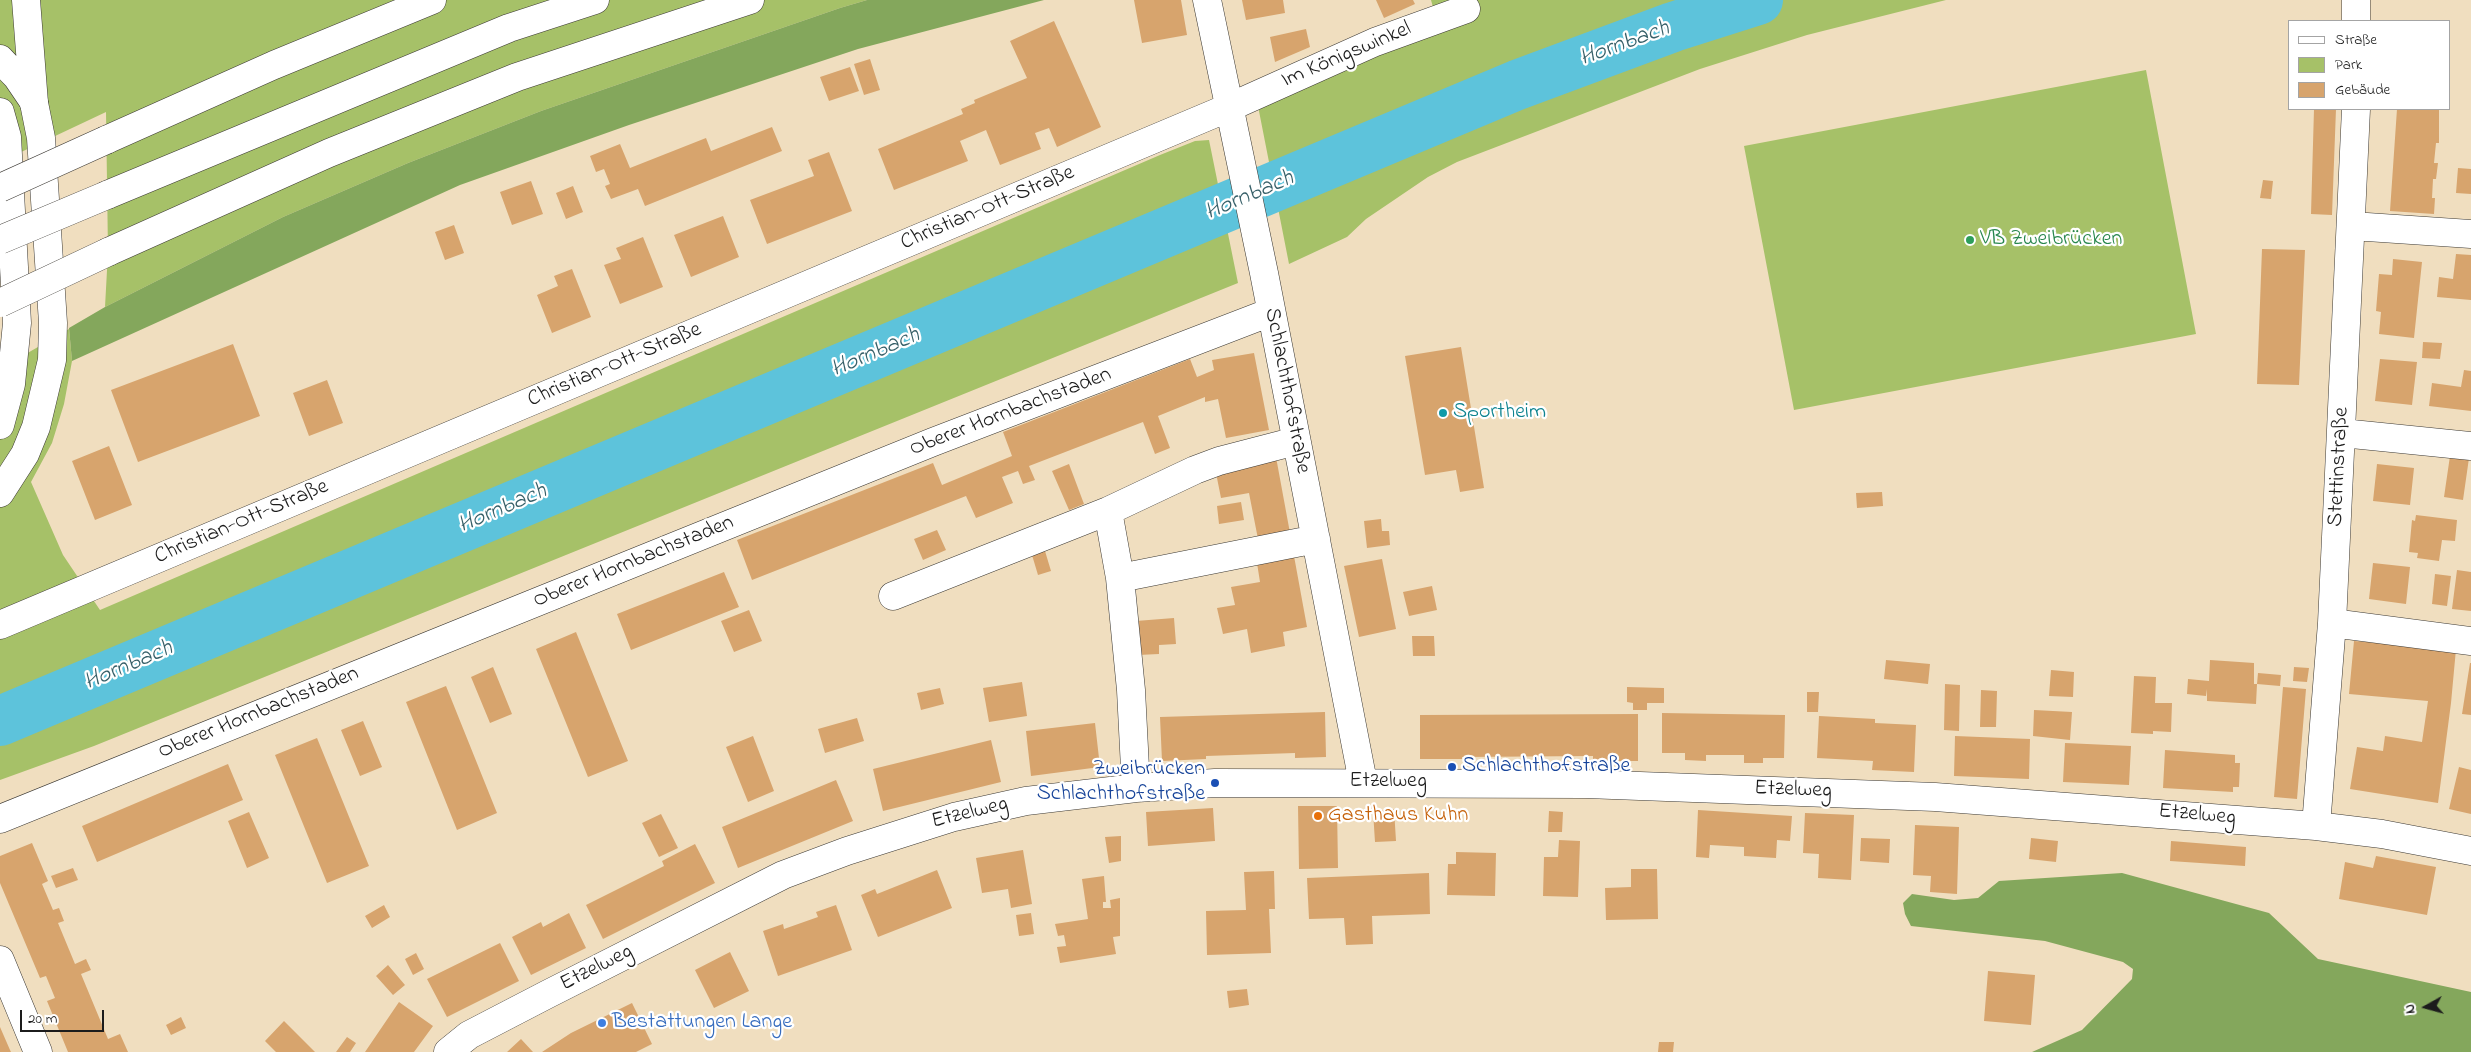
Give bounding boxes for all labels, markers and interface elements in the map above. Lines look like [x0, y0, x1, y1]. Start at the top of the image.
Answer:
water label: Hornbach [1576, 15, 1674, 75]
street label: Im Königswinkel [1278, 17, 1416, 95]
legend [2288, 20, 2451, 110]
text: Straße [2335, 29, 2377, 51]
text: Park [2335, 54, 2362, 76]
text: Gebäude [2335, 79, 2390, 101]
street label: Christian-Ott-Straße [897, 161, 1079, 257]
water label: Hornbach [1201, 166, 1299, 228]
place label: VB Zweibrücken [1980, 227, 2122, 253]
marker: VB Zweibrücken [1964, 234, 1976, 246]
street label: Schlachthofstraße [1257, 306, 1315, 476]
street label: Christian-Ott-Straße [524, 318, 706, 414]
water label: Hornbach [827, 323, 925, 385]
street label: Oberer Hornbachstaden [906, 362, 1116, 464]
place label: Sportheim [1453, 400, 1546, 426]
marker: Sportheim [1437, 407, 1449, 419]
street label: Stettinstraße [2324, 407, 2356, 527]
street label: Christian-Ott-Straße [151, 475, 333, 571]
water label: Hornbach [454, 479, 552, 541]
street label: Oberer Hornbachstaden [530, 511, 738, 615]
water label: Hornbach [80, 636, 178, 698]
street label: Oberer Hornbachstaden [155, 662, 363, 766]
place label: Schlachthofstraße [1462, 754, 1630, 780]
place label: Zweibrücken Schlachthofstraße [1037, 757, 1205, 808]
marker: Schlachthofstraße [1446, 761, 1458, 773]
street label: Etzelweg [1349, 769, 1427, 795]
street label: Etzelweg [1754, 776, 1832, 806]
marker: Zweibrücken Schlachthofstraße [1209, 777, 1221, 789]
street label: Etzelweg [929, 792, 1011, 836]
street label: Etzelweg [2157, 799, 2237, 833]
place label: Gasthaus Kuhn [1328, 803, 1468, 829]
marker: Gasthaus Kuhn [1312, 810, 1324, 822]
street label: Etzelweg [556, 940, 638, 998]
north arrow [2401, 982, 2451, 1032]
scale bar [22, 1000, 106, 1032]
text: N [2400, 1003, 2422, 1015]
text: 20 m [28, 1008, 57, 1030]
place label: Bestattungen Lange [612, 1010, 792, 1036]
marker: Bestattungen Lange [596, 1017, 608, 1029]

